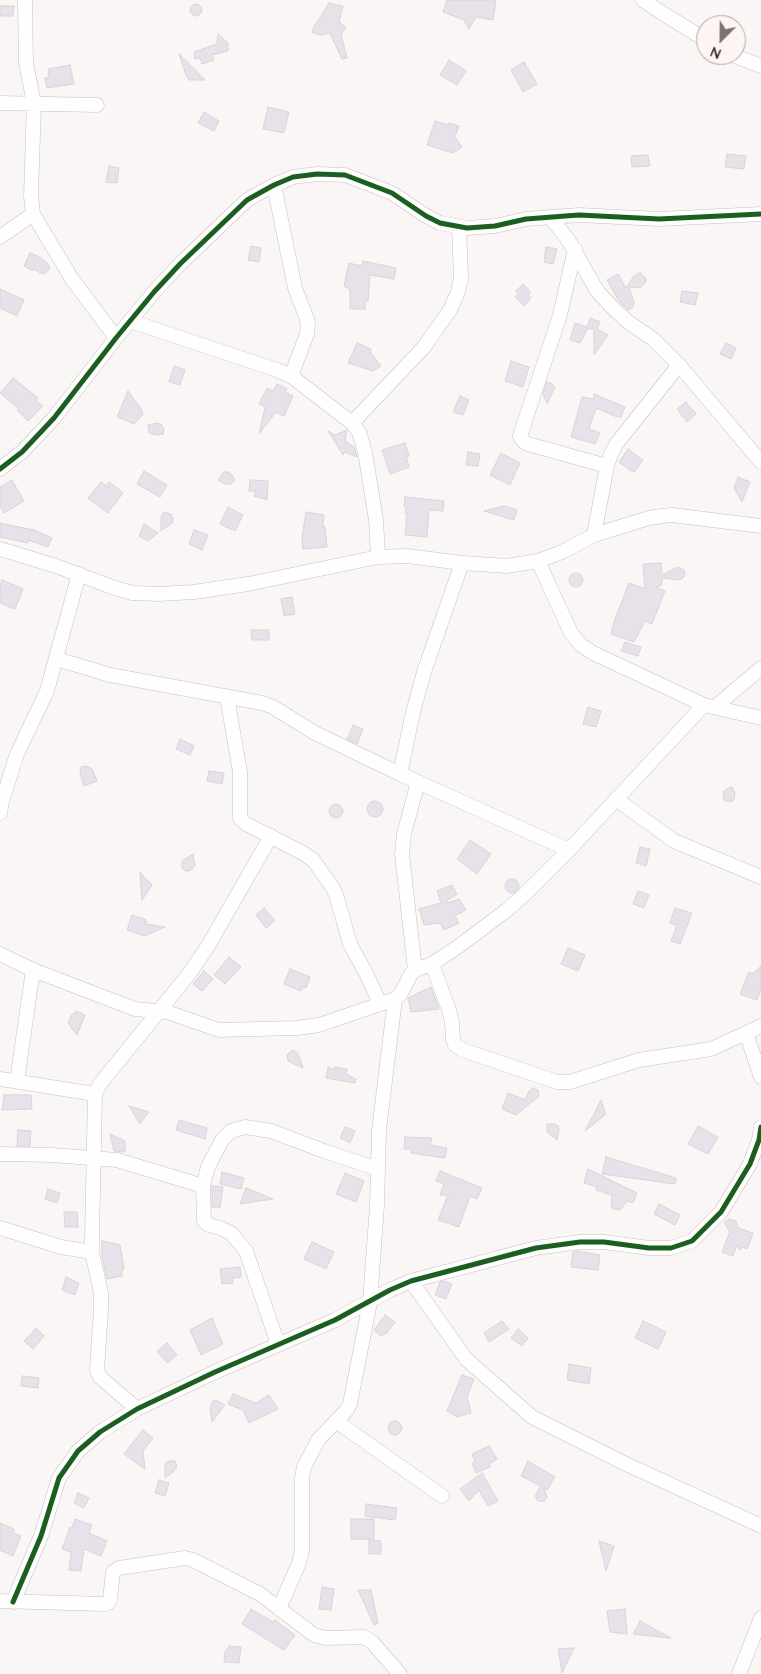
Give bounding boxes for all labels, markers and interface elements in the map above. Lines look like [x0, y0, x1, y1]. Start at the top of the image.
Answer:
north arrow [696, 15, 746, 65]
text: N [707, 43, 724, 63]

